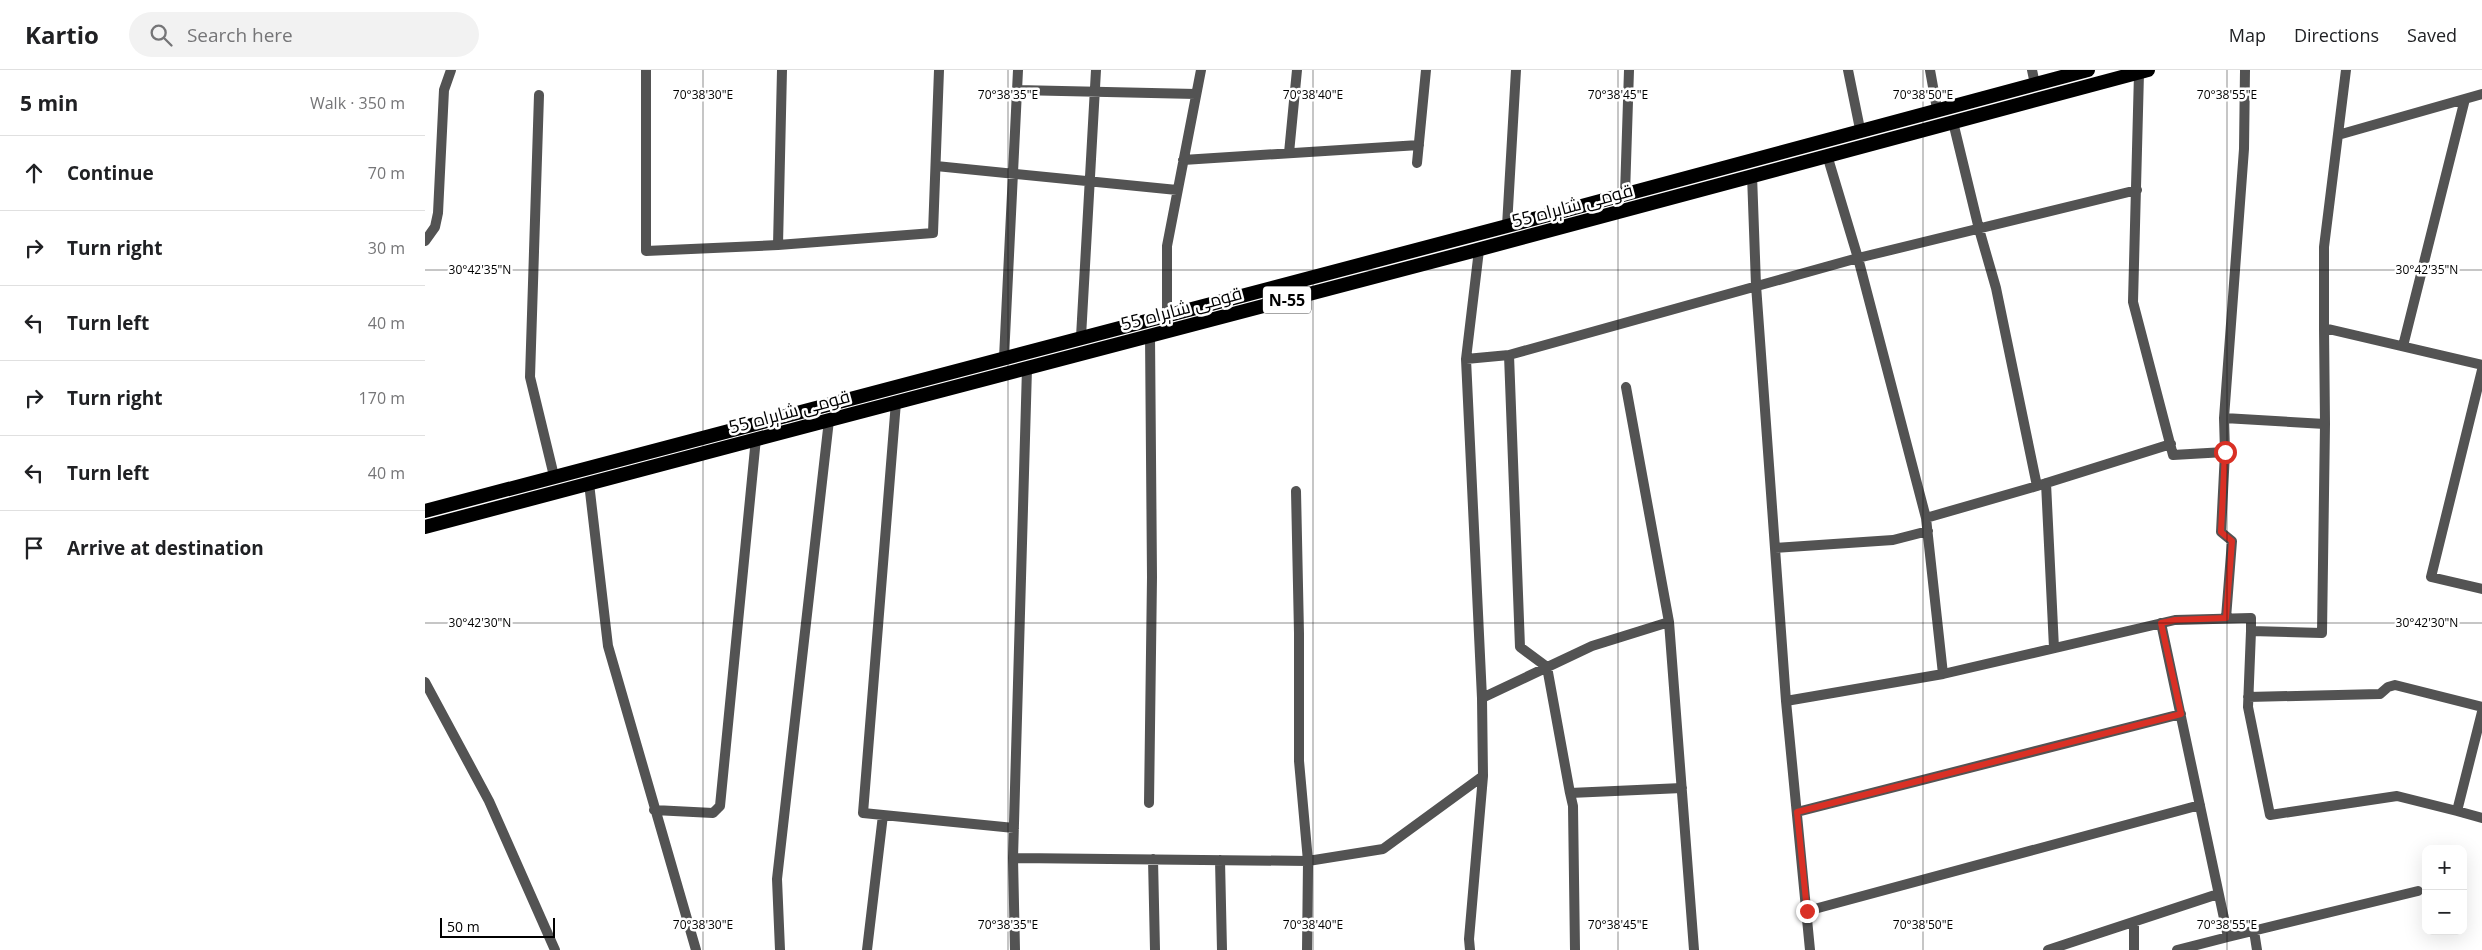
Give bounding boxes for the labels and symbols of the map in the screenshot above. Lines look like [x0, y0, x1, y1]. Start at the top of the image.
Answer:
text: 70°38'30"E [673, 86, 733, 103]
text: 70°38'35"E [978, 86, 1038, 103]
text: 70°38'40"E [1283, 86, 1343, 103]
text: 70°38'45"E [1588, 86, 1648, 103]
text: 70°38'50"E [1893, 86, 1953, 103]
text: 70°38'55"E [2197, 86, 2257, 103]
street label: قومی شاہراہ 55 [1509, 177, 1635, 234]
text: 30°42'35"N [449, 261, 511, 278]
text: 30°42'35"N [2396, 261, 2458, 278]
street label: قومی شاہراہ 55 [1118, 280, 1244, 337]
road number: N-55 [1263, 286, 1311, 314]
street label: قومی شاہراہ 55 [726, 383, 852, 440]
route start [2214, 441, 2237, 464]
text: 30°42'30"N [449, 614, 511, 631]
text: 30°42'30"N [2396, 614, 2458, 631]
route end [1796, 900, 1819, 923]
scale bar [440, 915, 555, 938]
text: 70°38'30"E [673, 916, 733, 933]
text: 70°38'35"E [978, 916, 1038, 933]
text: 70°38'40"E [1283, 916, 1343, 933]
text: 70°38'45"E [1588, 916, 1648, 933]
text: 70°38'50"E [1893, 916, 1953, 933]
text: 70°38'55"E [2197, 916, 2257, 933]

